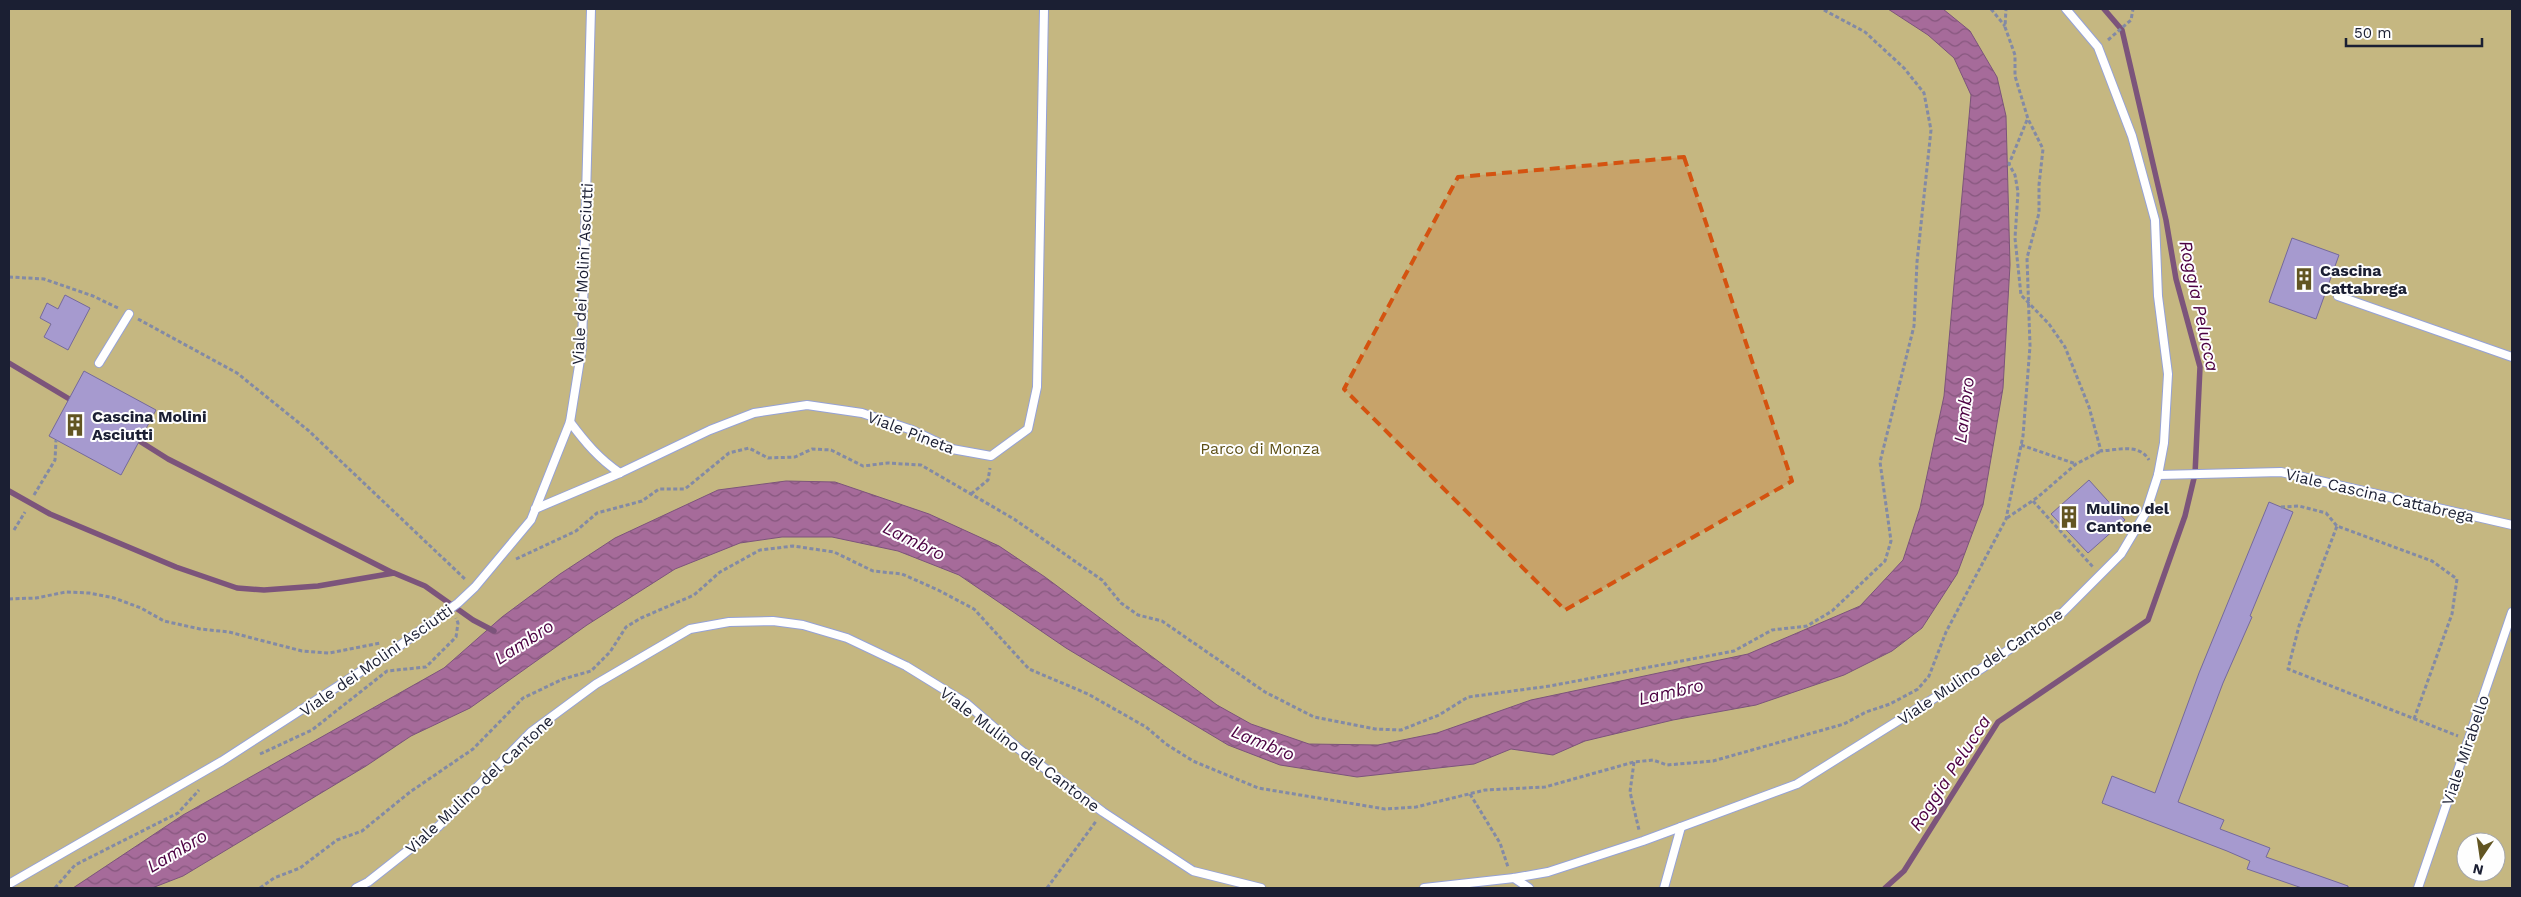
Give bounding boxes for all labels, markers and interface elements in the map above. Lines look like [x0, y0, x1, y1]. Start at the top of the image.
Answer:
scale bar [2346, 15, 2482, 47]
text: 50 m [2354, 24, 2391, 42]
street label: Viale dei Molini Asciutti [568, 183, 597, 365]
water label: Roggia Pelucca [2175, 239, 2224, 373]
place label: Cascina Cattabrega [2320, 261, 2408, 298]
building icon: Cascina Cattabrega [2291, 266, 2317, 292]
water label: Lambro [1949, 376, 1978, 444]
place label: Cascina Molini Asciutti [92, 407, 207, 444]
street label: Viale Pineta [865, 407, 957, 458]
building icon: Cascina Molini Asciutti [62, 412, 88, 438]
park label: Parco di Monza [1200, 439, 1320, 458]
street label: Viale Cascina Cattabrega [2284, 464, 2476, 526]
place label: Mulino del Cantone [2086, 499, 2170, 536]
building icon: Mulino del Cantone [2056, 504, 2082, 530]
water label: Lambro [880, 517, 949, 565]
street label: Viale dei Molini Asciutti [296, 600, 456, 720]
street label: Viale Mulino del Cantone [1894, 604, 2066, 729]
water label: Lambro [490, 615, 557, 669]
water label: Lambro [1636, 674, 1706, 709]
street label: Viale Mulino del Cantone [936, 683, 1103, 816]
street label: Viale Mirabello [2438, 693, 2493, 808]
street label: Viale Mulino del Cantone [402, 711, 557, 858]
water label: Roggia Pelucca [1904, 711, 1995, 834]
water label: Lambro [1228, 720, 1298, 765]
water label: Lambro [143, 824, 211, 877]
north arrow [2456, 832, 2506, 882]
text: N [2471, 861, 2485, 879]

